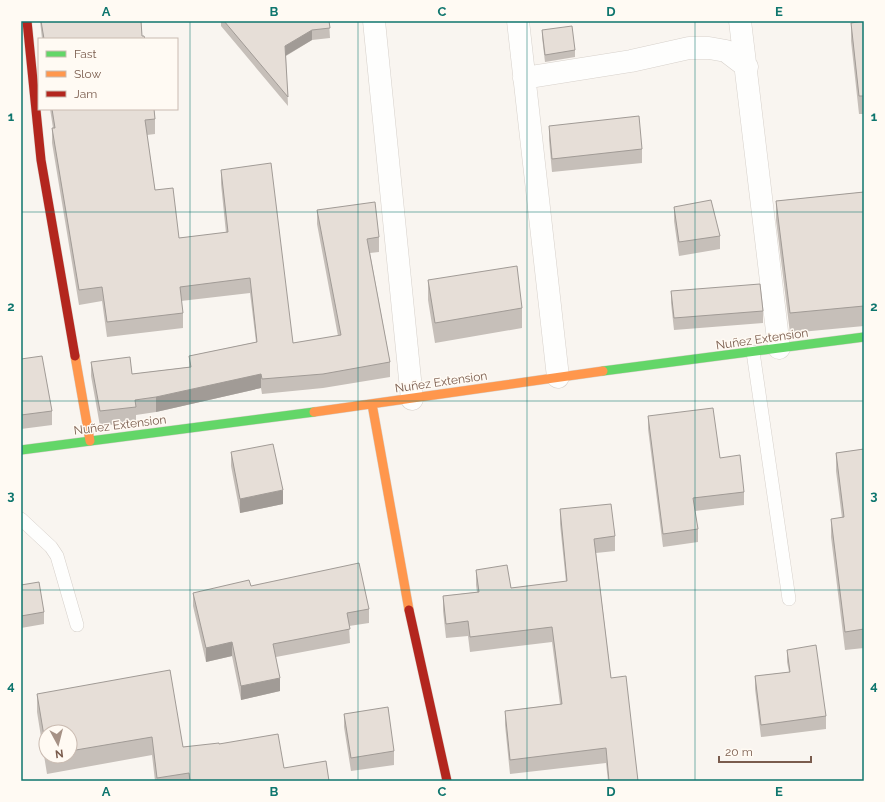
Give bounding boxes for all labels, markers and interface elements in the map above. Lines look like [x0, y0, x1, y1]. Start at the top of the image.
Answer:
text: A [102, 4, 111, 19]
text: B [270, 4, 279, 19]
text: C [438, 4, 447, 19]
text: D [606, 4, 616, 19]
text: E [775, 4, 783, 19]
legend [38, 38, 178, 110]
text: Fast [74, 47, 97, 61]
text: Slow [74, 67, 101, 81]
text: Jam [74, 87, 97, 101]
text: 1 [8, 109, 15, 124]
text: 1 [871, 109, 878, 124]
text: 2 [7, 299, 15, 314]
text: 2 [870, 299, 878, 314]
street label: Nuñez Extension [715, 326, 809, 352]
street label: Nuñez Extension [394, 369, 488, 395]
street label: Nuñez Extension [73, 412, 167, 438]
text: 3 [7, 488, 15, 503]
text: 3 [870, 488, 878, 503]
text: 4 [7, 678, 15, 693]
text: 4 [870, 678, 878, 693]
north arrow [38, 724, 78, 764]
scale bar [719, 738, 811, 764]
text: 20 m [725, 745, 753, 759]
text: N [54, 746, 64, 760]
text: A [102, 784, 111, 799]
text: B [270, 784, 279, 799]
text: C [438, 784, 447, 799]
text: D [606, 784, 616, 799]
text: E [775, 784, 783, 799]

